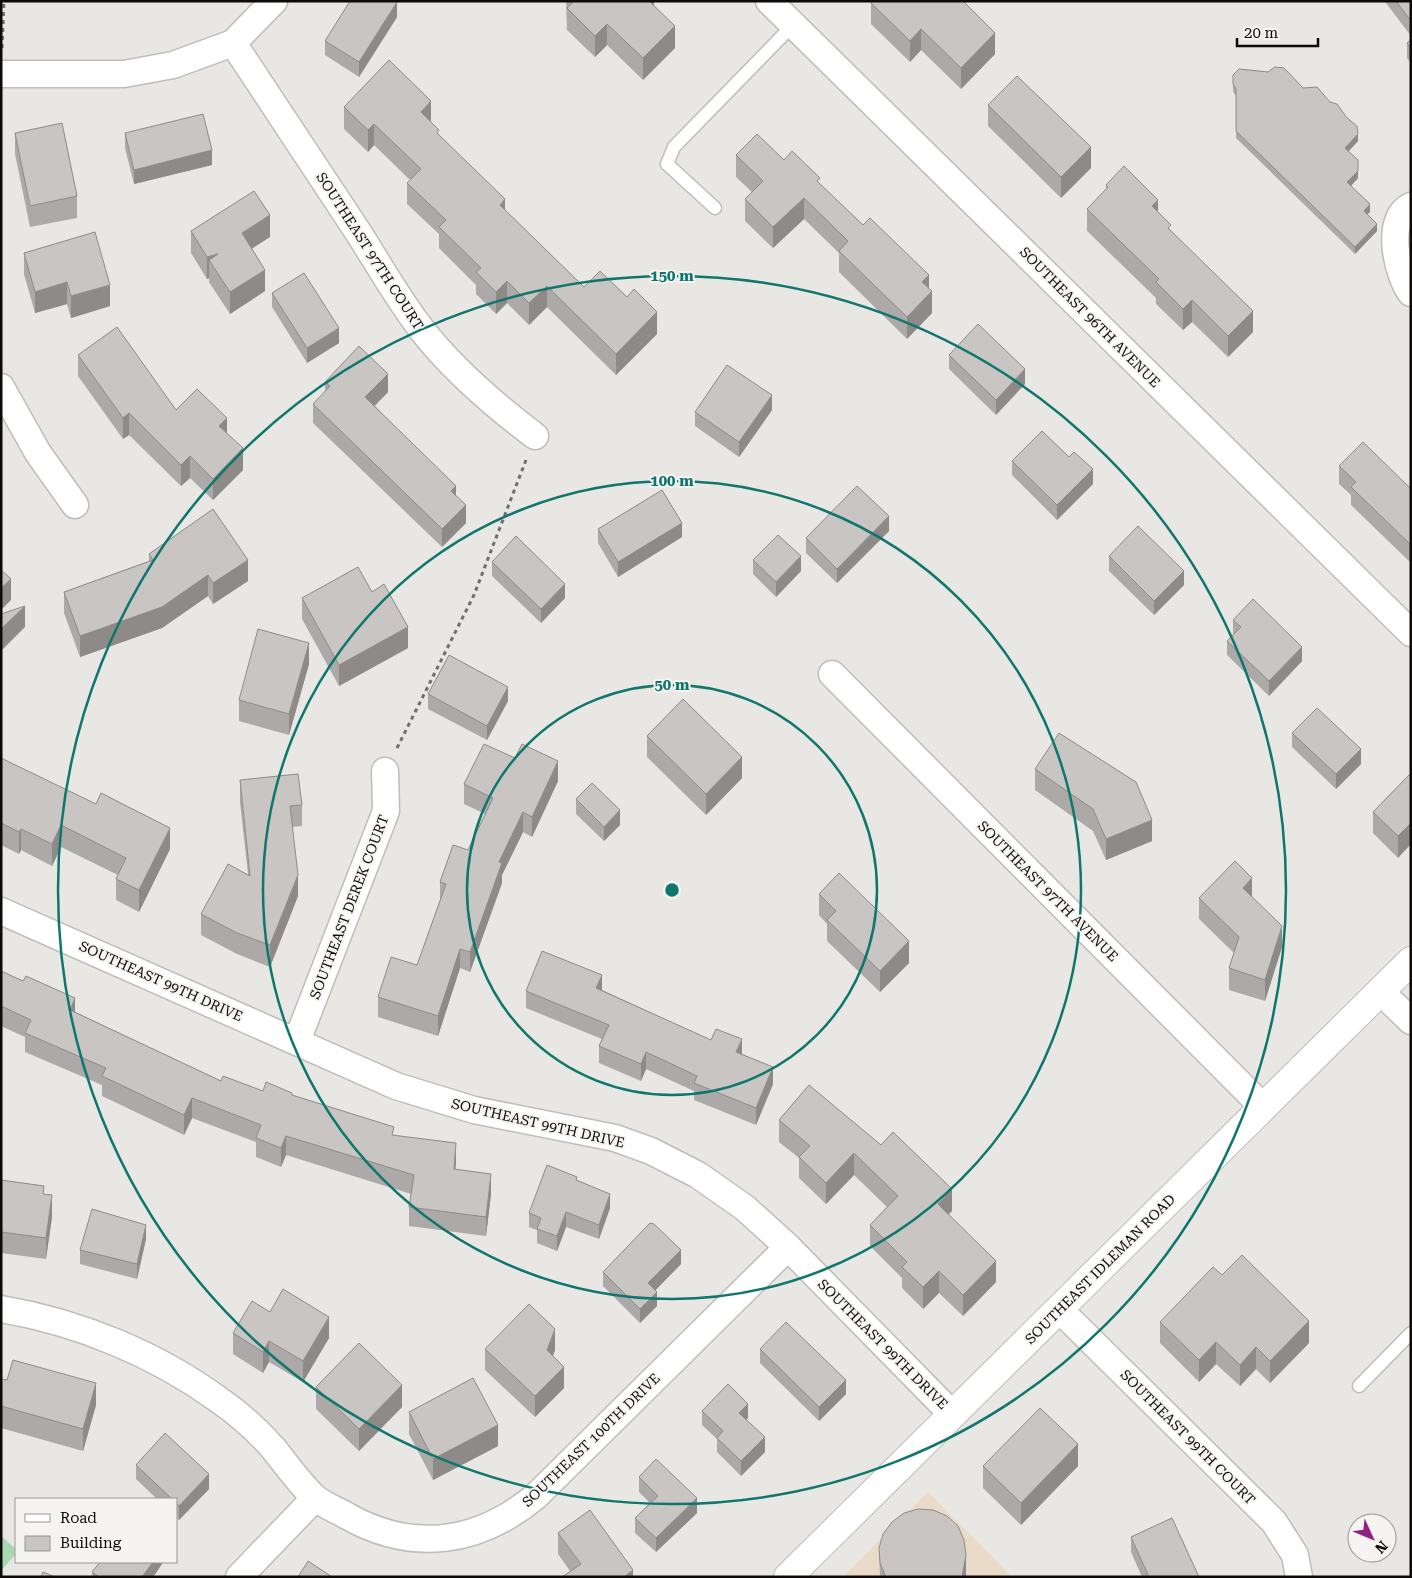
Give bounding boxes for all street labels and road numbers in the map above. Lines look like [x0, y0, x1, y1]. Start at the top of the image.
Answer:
street label: SOUTHEAST 97TH COURT [313, 170, 427, 332]
street label: SOUTHEAST 96TH AVENUE [1017, 244, 1164, 391]
street label: SOUTHEAST DEREK COURT [306, 813, 392, 1001]
street label: SOUTHEAST 97TH AVENUE [975, 818, 1122, 965]
street label: SOUTHEAST 99TH DRIVE [77, 938, 245, 1024]
street label: SOUTHEAST 99TH DRIVE [450, 1095, 626, 1151]
street label: SOUTHEAST IDLEMAN ROAD [1022, 1191, 1178, 1347]
street label: SOUTHEAST 99TH DRIVE [815, 1276, 951, 1412]
street label: SOUTHEAST 99TH COURT [1117, 1366, 1259, 1508]
street label: SOUTHEAST 100TH DRIVE [519, 1370, 663, 1510]

